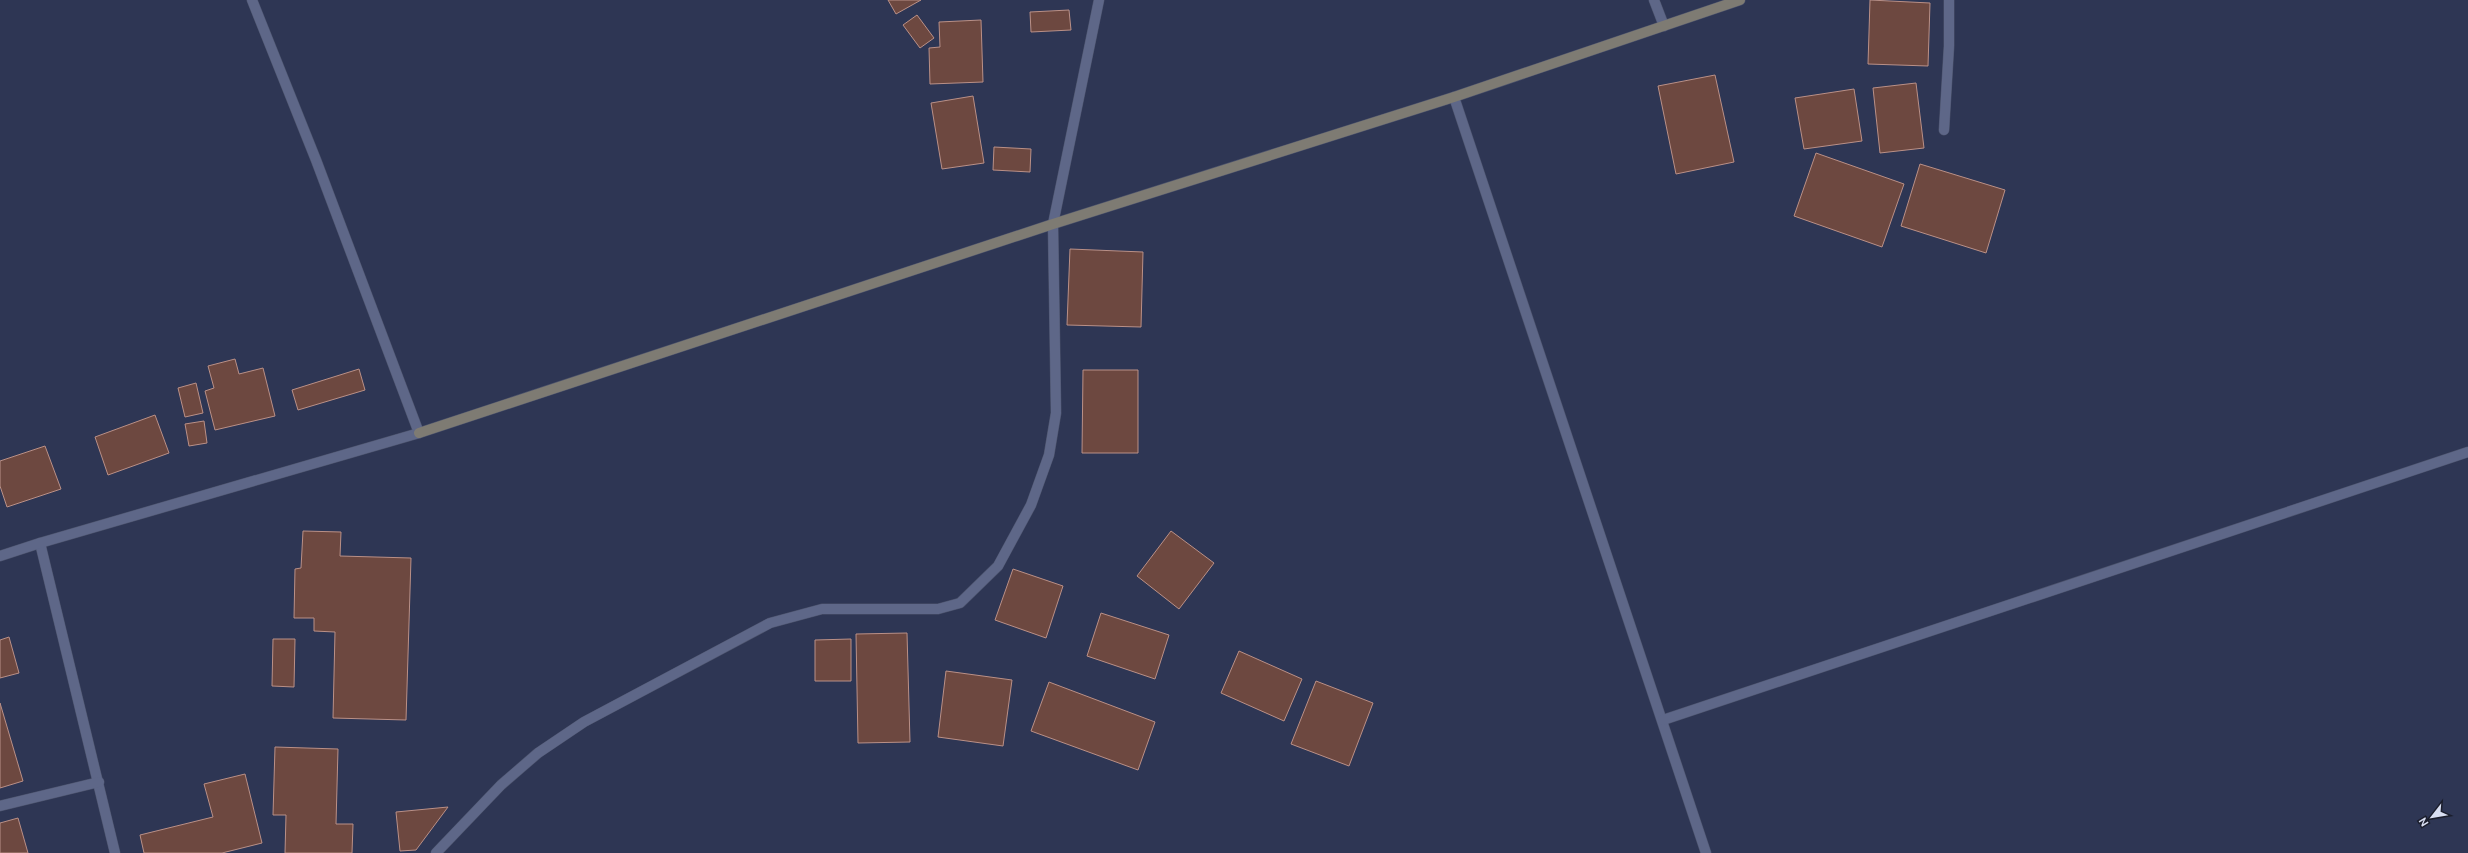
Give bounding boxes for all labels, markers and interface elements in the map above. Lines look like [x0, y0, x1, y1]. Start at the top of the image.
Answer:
north arrow [2412, 797, 2452, 837]
text: N [2416, 816, 2431, 829]

